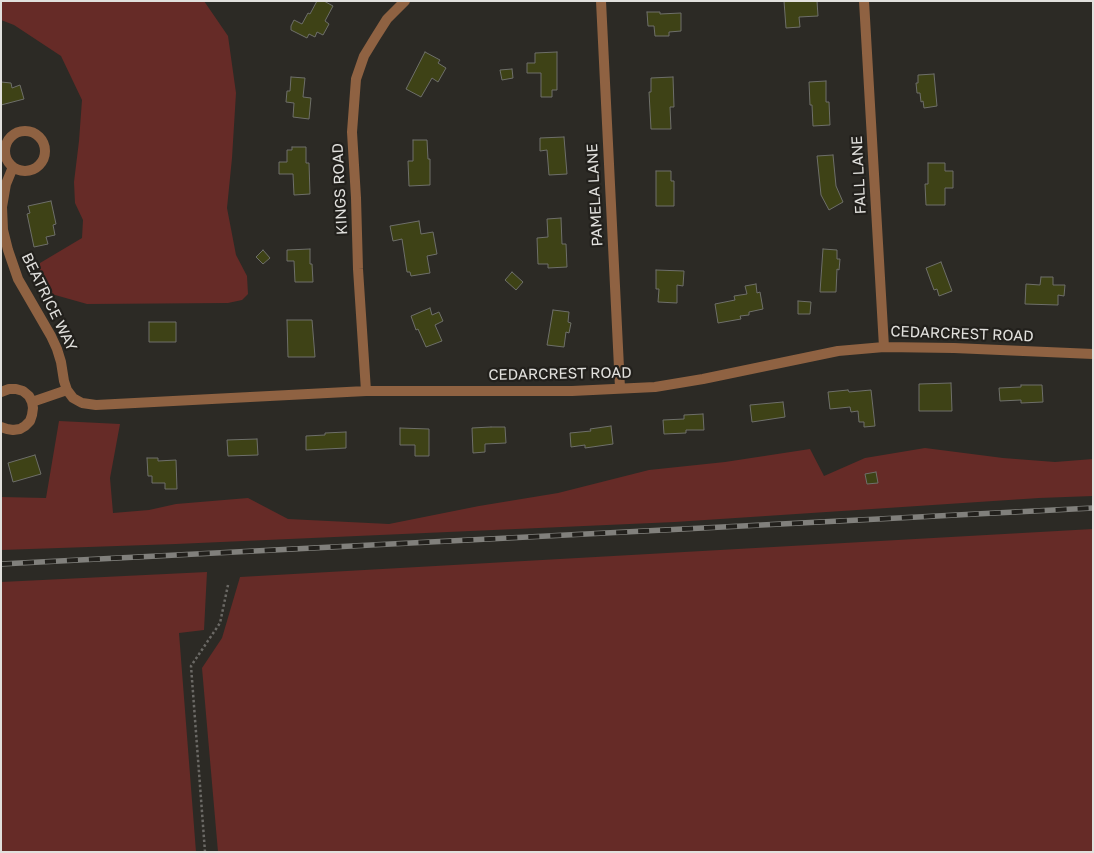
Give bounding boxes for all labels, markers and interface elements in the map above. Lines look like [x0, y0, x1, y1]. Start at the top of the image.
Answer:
street label: FALL LANE [848, 135, 870, 215]
street label: KINGS ROAD [329, 143, 351, 235]
street label: PAMELA LANE [583, 143, 607, 247]
street label: BEATRICE WAY [17, 250, 81, 354]
street label: CEDARCREST ROAD [890, 323, 1034, 345]
street label: CEDARCREST ROAD [488, 364, 632, 384]

